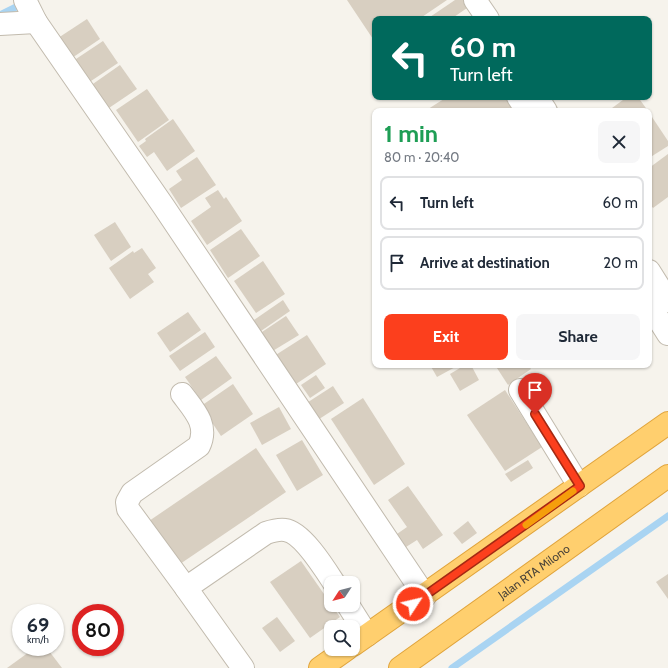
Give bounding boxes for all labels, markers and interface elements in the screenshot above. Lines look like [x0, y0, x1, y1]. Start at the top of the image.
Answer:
text: 60 m [450, 30, 516, 64]
icon: left [384, 32, 436, 84]
text: Turn left [450, 64, 513, 86]
text: 1 min [384, 119, 438, 148]
button: close [598, 121, 640, 163]
text: 80 m · 20:40 [384, 149, 459, 165]
icon: left [386, 192, 408, 214]
text: Turn left [420, 194, 474, 212]
text: 60 m [602, 194, 638, 212]
icon: arrive [386, 252, 408, 274]
text: Arrive at destination [420, 254, 550, 272]
text: 20 m [603, 254, 638, 272]
button: Exit [384, 314, 508, 360]
button: Share [516, 314, 640, 360]
pin [518, 373, 552, 414]
icon: arrive [524, 379, 546, 401]
street label: Jalan RTA Milono [494, 541, 573, 603]
north arrow [324, 576, 360, 612]
map controls [324, 576, 360, 656]
position arrow [392, 583, 434, 625]
speed limit sign: 80 [72, 604, 124, 656]
text: 69 [27, 613, 49, 637]
button: search [324, 620, 360, 656]
text: km/h [27, 633, 49, 646]

